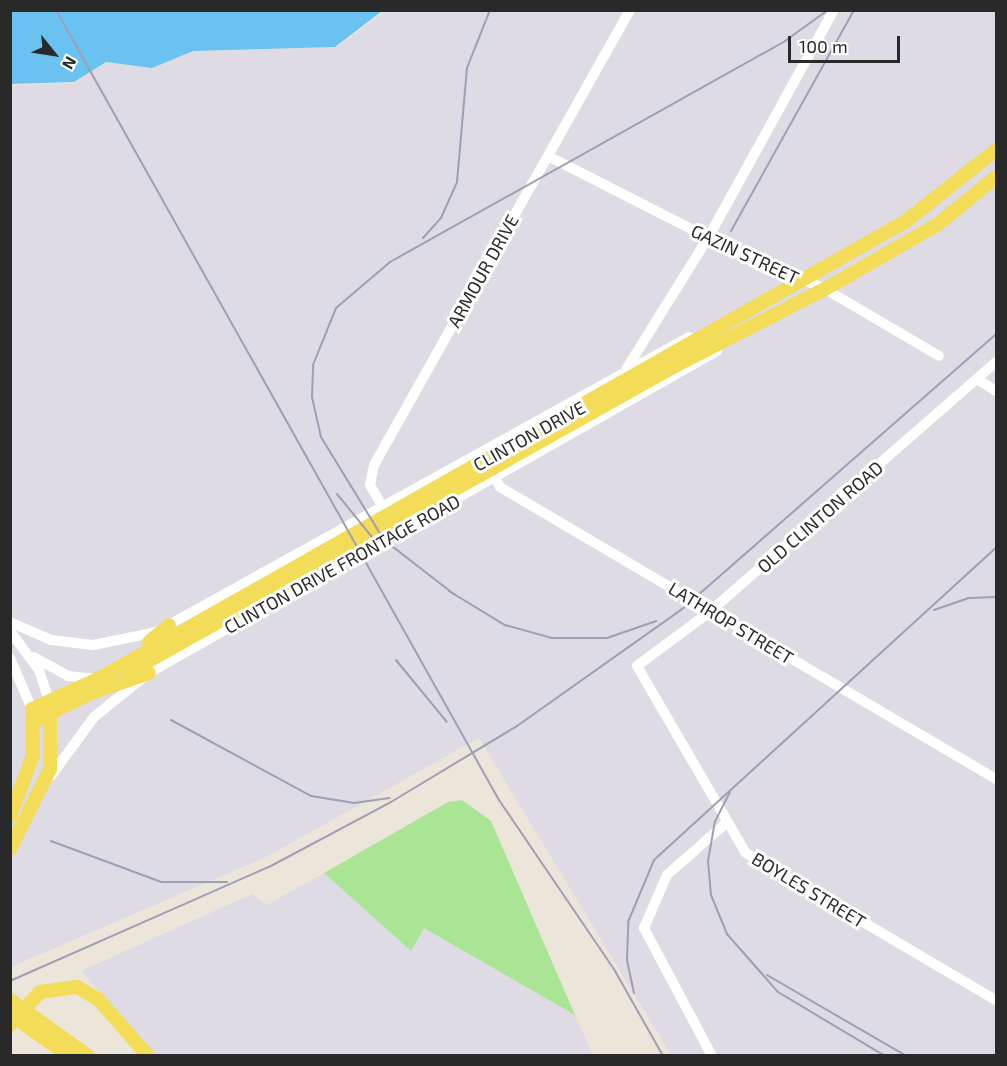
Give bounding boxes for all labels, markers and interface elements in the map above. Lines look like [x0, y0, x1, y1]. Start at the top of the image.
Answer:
north arrow [24, 24, 84, 84]
scale bar [791, 24, 904, 62]
text: 100 m [799, 35, 848, 57]
text: N [59, 53, 81, 73]
street label: ARMOUR DRIVE [443, 211, 523, 331]
street label: GAZIN STREET [688, 220, 802, 288]
street label: CLINTON DRIVE [469, 396, 589, 476]
street label: OLD CLINTON ROAD [753, 457, 887, 577]
street label: CLINTON DRIVE FRONTAGE ROAD [220, 490, 464, 638]
street label: LATHROP STREET [665, 577, 797, 669]
street label: BOYLES STREET [748, 848, 870, 932]

